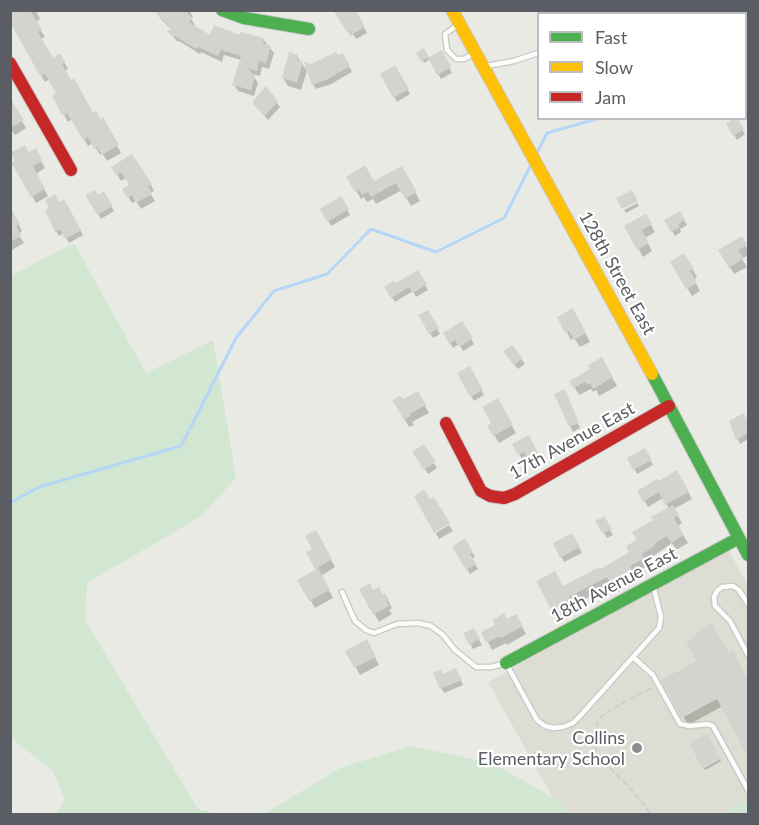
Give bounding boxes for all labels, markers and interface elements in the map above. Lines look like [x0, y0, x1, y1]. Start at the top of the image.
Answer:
legend [537, 12, 747, 120]
text: Fast [595, 26, 627, 48]
text: Slow [595, 56, 633, 78]
text: Jam [595, 86, 626, 108]
street label: 128th Street East [574, 207, 660, 339]
street label: 17th Avenue East [506, 398, 638, 484]
street label: 18th Avenue East [547, 543, 681, 627]
place label: Collins Elementary School [478, 727, 625, 770]
marker: Collins Elementary School [630, 741, 644, 755]

